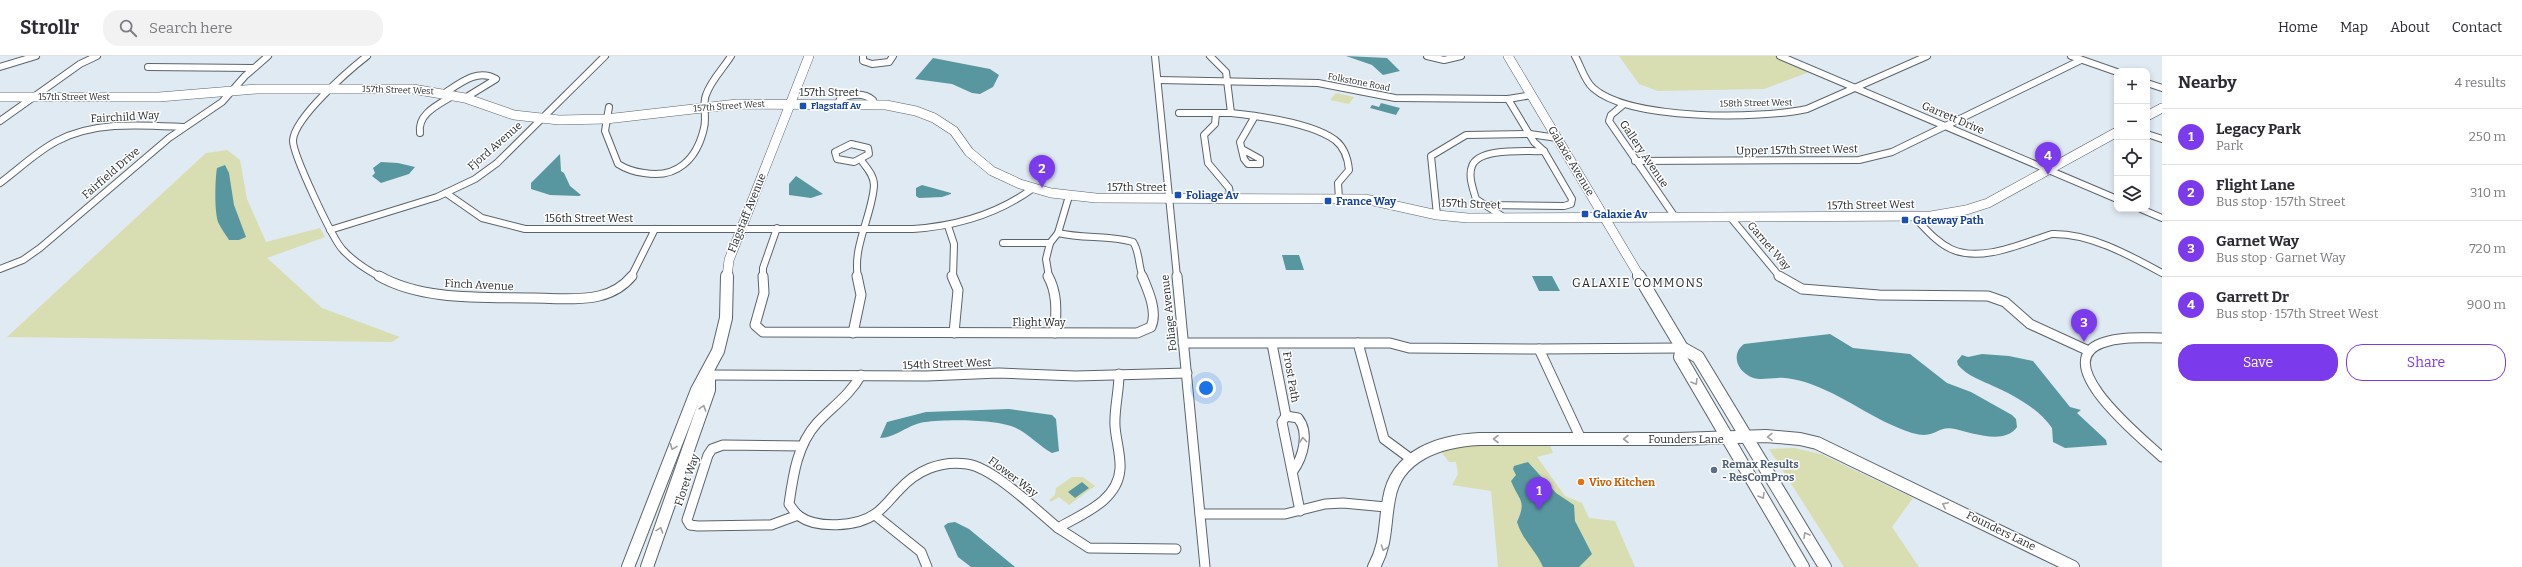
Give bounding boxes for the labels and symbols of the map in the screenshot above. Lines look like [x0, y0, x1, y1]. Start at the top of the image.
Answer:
street label: Folkstone Road [1327, 71, 1392, 93]
street label: 157th Street West [362, 84, 435, 96]
street label: 157th Street [799, 86, 859, 99]
street label: 157th Street West [38, 92, 111, 102]
street label: 158th Street West [1720, 97, 1793, 109]
street label: 157th Street West [693, 98, 766, 113]
street label: Garrett Drive [1920, 99, 1986, 137]
marker: Flagstaff Av [798, 101, 808, 111]
place label: Flagstaff Av [811, 101, 861, 111]
street label: Fairchild Way [90, 109, 160, 125]
street label: Gallery Avenue [1617, 118, 1671, 190]
street label: Fjord Avenue [465, 119, 525, 173]
street label: Galaxie Avenue [1545, 124, 1597, 198]
street label: Upper 157th Street West [1736, 142, 1858, 158]
pin: 4 [2035, 142, 2061, 175]
street label: Fairfield Drive [80, 144, 142, 202]
pin: 2 [1029, 155, 1055, 188]
street label: Flagstaff Avenue [725, 171, 769, 255]
street label: 157th Street [1107, 181, 1167, 194]
place label: Foliage Av [1186, 189, 1240, 202]
marker: Foliage Av [1173, 190, 1183, 200]
place label: France Way [1336, 195, 1397, 208]
marker: France Way [1323, 196, 1333, 206]
street label: 157th Street [1441, 196, 1501, 212]
street label: 157th Street West [1827, 198, 1915, 212]
place label: Galaxie Av [1593, 208, 1649, 221]
marker: Galaxie Av [1580, 209, 1590, 219]
street label: 156th Street West [545, 212, 633, 225]
place label: Gateway Path [1913, 214, 1984, 227]
marker: Gateway Path [1900, 215, 1910, 225]
street label: Garnet Way [1745, 219, 1794, 273]
street label: Foliage Avenue [1158, 274, 1180, 352]
district label: GALAXIE COMMONS [1572, 276, 1704, 290]
street label: Finch Avenue [444, 277, 514, 293]
pin: 3 [2071, 309, 2097, 342]
street label: Flight Way [1012, 316, 1066, 329]
street label: Frost Path [1280, 351, 1302, 404]
street label: 154th Street West [902, 356, 992, 372]
your location [1196, 378, 1216, 398]
one-way arrow [1690, 378, 1697, 385]
one-way arrow [699, 404, 707, 411]
street label: Founders Lane [1648, 433, 1724, 446]
one-way arrow [1767, 433, 1773, 441]
one-way arrow [1493, 435, 1499, 443]
one-way arrow [1623, 435, 1629, 443]
one-way arrow [1298, 436, 1307, 443]
one-way arrow [670, 443, 678, 450]
street label: Floret Way [672, 452, 702, 508]
street label: Flower Way [986, 454, 1041, 500]
place label: Remax Results - ResComPros [1722, 458, 1799, 484]
marker: Remax Results - ResComPros [1709, 465, 1719, 475]
place label: Vivo Kitchen [1589, 476, 1655, 489]
pin: 1 [1526, 477, 1552, 510]
marker: Vivo Kitchen [1576, 477, 1586, 487]
one-way arrow [1757, 492, 1764, 499]
one-way arrow [1942, 502, 1950, 510]
street label: Founders Lane [1964, 509, 2038, 553]
one-way arrow [656, 527, 664, 534]
one-way arrow [1803, 532, 1810, 539]
one-way arrow [1380, 544, 1388, 551]

